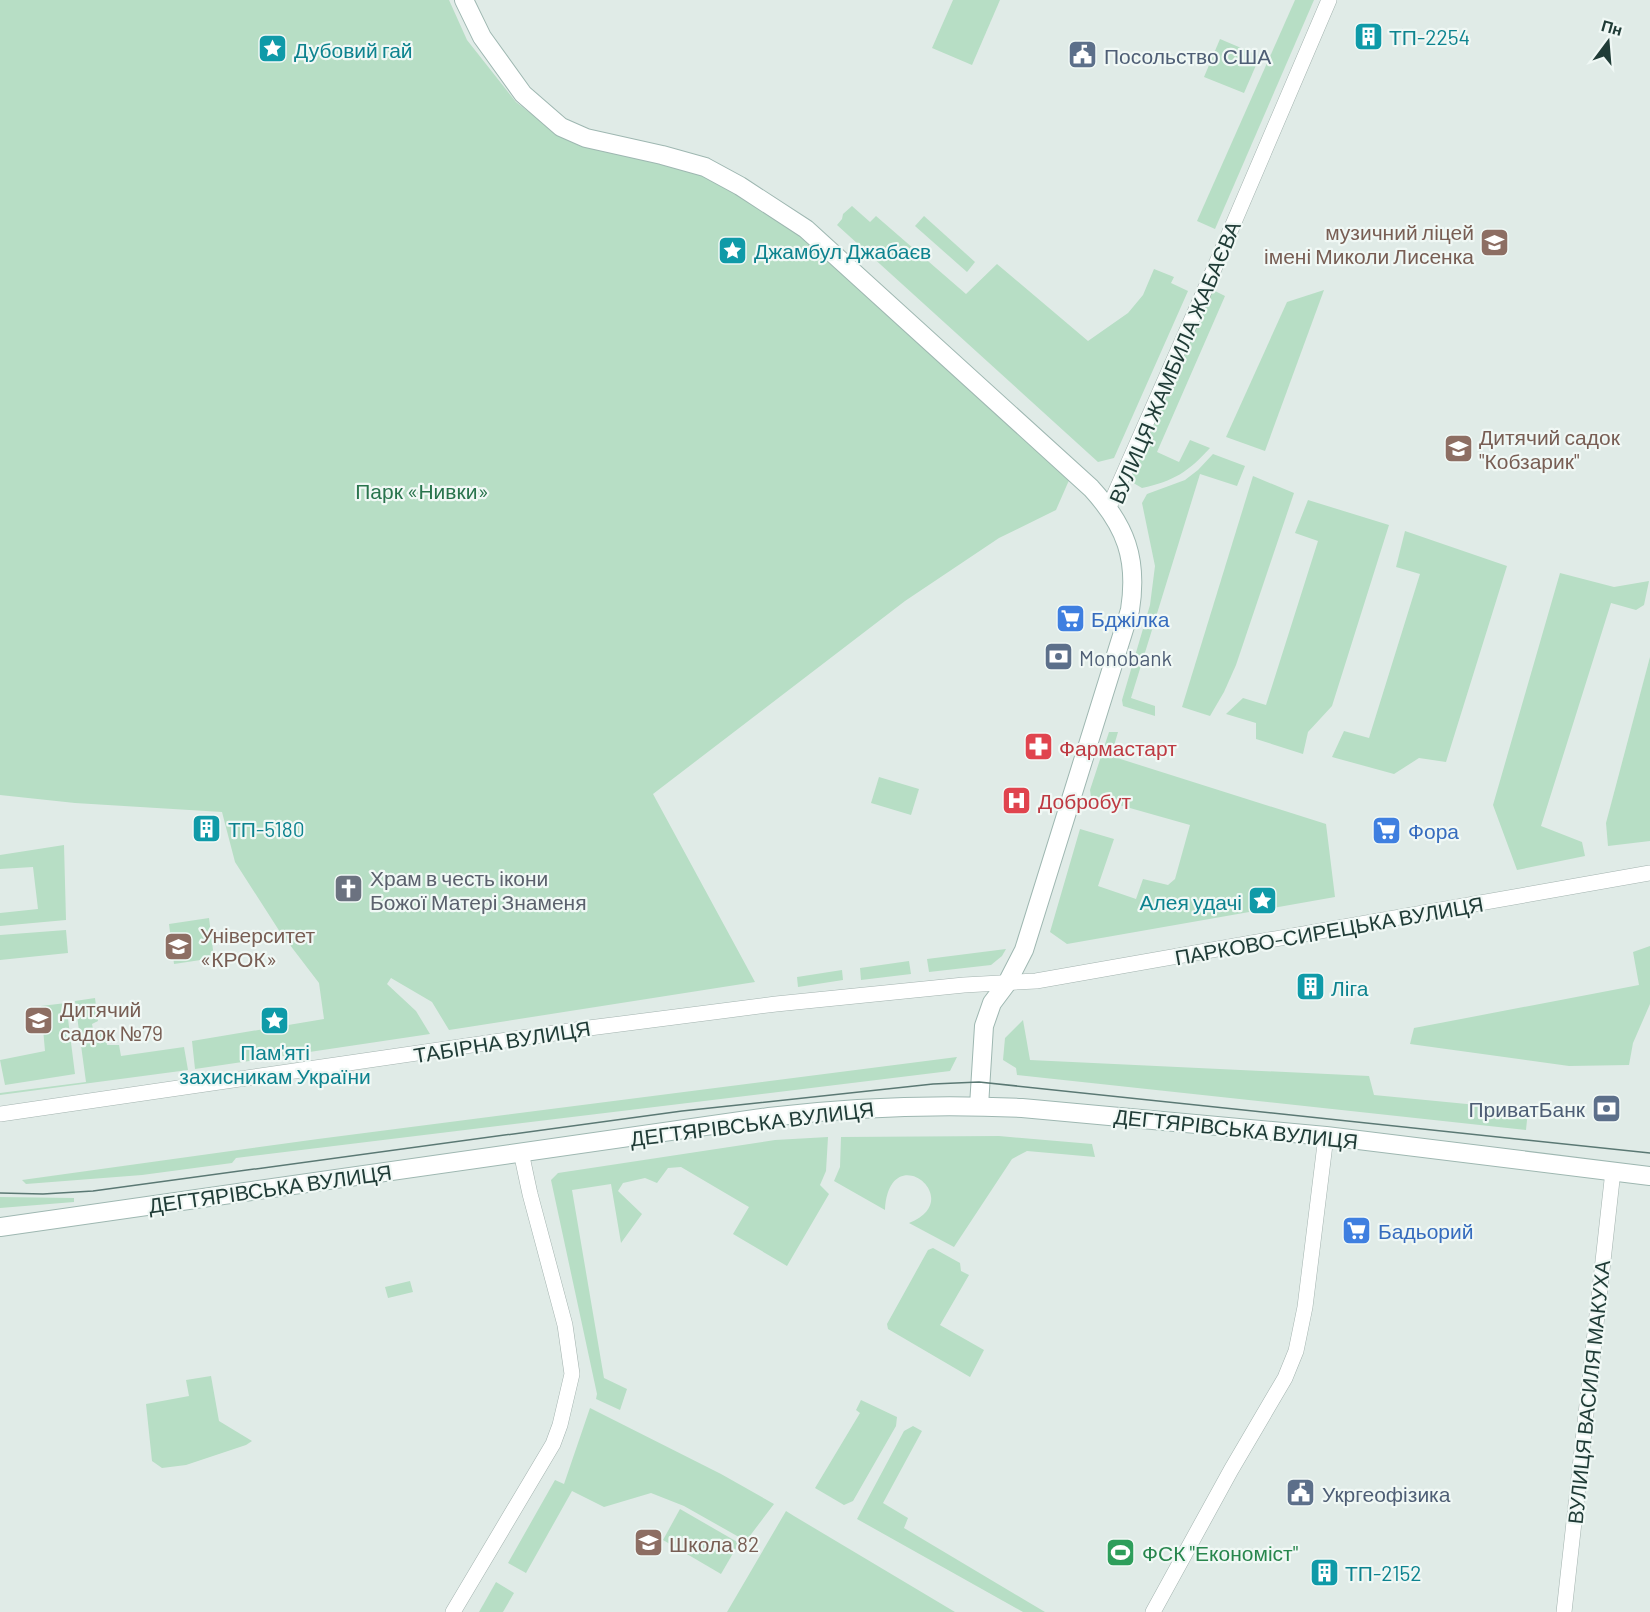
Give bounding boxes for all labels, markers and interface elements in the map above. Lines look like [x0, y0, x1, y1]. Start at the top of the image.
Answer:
north arrow [1578, 12, 1638, 72]
text: Пн [1599, 15, 1625, 39]
building icon: ТП-2254 [1352, 20, 1384, 52]
place label: ТП-2254 [1389, 24, 1470, 49]
place icon: Дубовий гай [257, 33, 289, 65]
place label: Дубовий гай [294, 37, 413, 62]
public building icon: Посольство США [1067, 39, 1099, 71]
place label: Посольство США [1104, 43, 1271, 68]
street label: ВУЛИЦЯ ЖАМБИЛА ЖАБАЄВА [1103, 217, 1245, 507]
place label: музичний ліцей імені Миколи Лисенка [1264, 219, 1474, 268]
school or university icon: музичний ліцей імені Миколи Лисенка [1479, 227, 1511, 259]
place icon: Джамбул Джабаєв [717, 234, 749, 266]
place label: Джамбул Джабаєв [754, 238, 931, 263]
place label: Дитячий садок "Кобзарик" [1479, 424, 1621, 473]
school or university icon: Дитячий садок "Кобзарик" [1442, 432, 1474, 464]
park label: Парк «Нивки» [355, 478, 489, 503]
supermarket icon: Бджілка [1054, 602, 1086, 634]
place label: Бджілка [1091, 606, 1170, 631]
bank icon: Monobank [1042, 641, 1074, 673]
place label: Monobank [1079, 645, 1172, 670]
pharmacy icon: Фармастарт [1022, 731, 1054, 763]
place label: Фармастарт [1059, 735, 1177, 760]
hospital icon: Добробут [1001, 784, 1033, 816]
place label: Добробут [1038, 788, 1132, 813]
building icon: ТП-5180 [191, 812, 223, 844]
supermarket icon: Фора [1371, 814, 1403, 846]
place label: ТП-5180 [228, 816, 305, 841]
place label: Фора [1408, 818, 1459, 843]
place label: Храм в честь ікони Божої Матері Знаменя [370, 865, 587, 914]
church icon: Храм в честь ікони Божої Матері Знаменя [333, 873, 365, 905]
place icon: Алея удачі [1247, 885, 1279, 917]
place label: Алея удачі [1140, 889, 1242, 914]
street label: ПАРКОВО-СИРЕЦЬКА ВУЛИЦЯ [1173, 891, 1485, 969]
place label: Університет «КРОК» [200, 922, 316, 971]
school or university icon: Університет «КРОК» [163, 930, 195, 962]
building icon: Ліга [1294, 971, 1326, 1003]
place label: Ліга [1331, 975, 1369, 1000]
place label: Дитячий садок №79 [60, 996, 163, 1045]
school or university icon: Дитячий садок №79 [23, 1004, 55, 1036]
place icon: Пам'яті захисникам України [259, 1004, 291, 1036]
street label: ТАБІРНА ВУЛИЦЯ [412, 1015, 592, 1067]
place label: Пам'яті захисникам України [179, 1039, 371, 1088]
bank icon: ПриватБанк [1590, 1092, 1622, 1124]
street label: ДЕГТЯРІВСЬКА ВУЛИЦЯ [629, 1096, 875, 1150]
place label: ПриватБанк [1468, 1096, 1586, 1121]
street label: ДЕГТЯРІВСЬКА ВУЛИЦЯ [1113, 1103, 1359, 1153]
street label: ДЕГТЯРІВСЬКА ВУЛИЦЯ [147, 1159, 393, 1217]
supermarket icon: Бадьорий [1341, 1214, 1373, 1246]
place label: Бадьорий [1378, 1218, 1473, 1243]
street label: ВУЛИЦЯ ВАСИЛЯ МАКУХА [1562, 1259, 1614, 1525]
public building icon: Укргеофізика [1285, 1477, 1317, 1509]
place label: Укргеофізика [1322, 1481, 1451, 1506]
school or university icon: Школа 82 [632, 1527, 664, 1559]
place label: Школа 82 [669, 1531, 759, 1556]
sports icon: ФСК "Економіст" [1105, 1536, 1137, 1568]
place label: ФСК "Економіст" [1142, 1540, 1298, 1565]
building icon: ТП-2152 [1308, 1556, 1340, 1588]
place label: ТП-2152 [1345, 1560, 1422, 1585]

